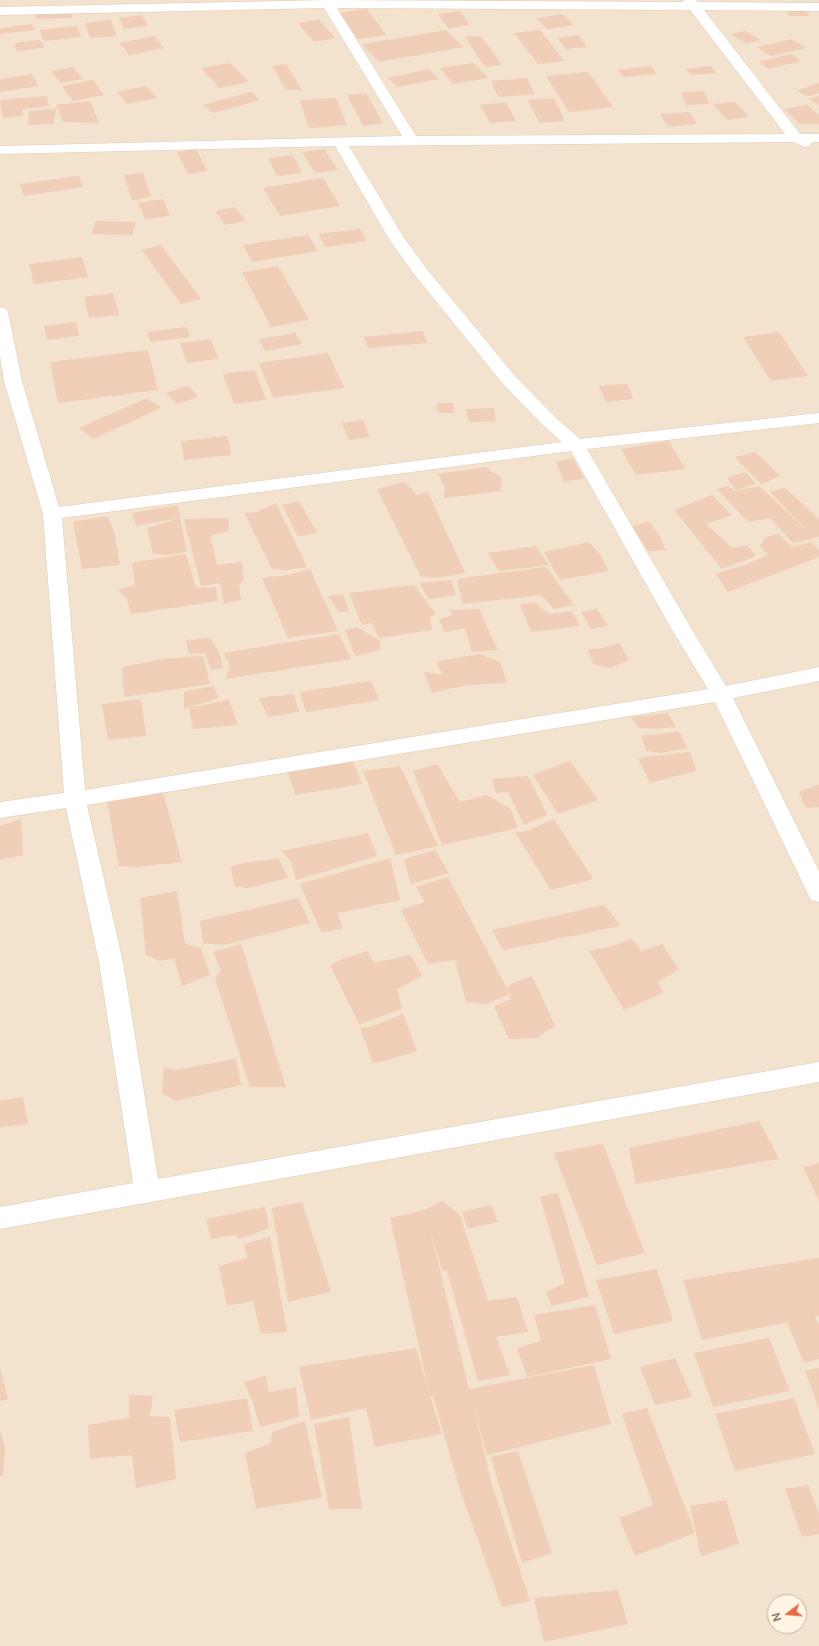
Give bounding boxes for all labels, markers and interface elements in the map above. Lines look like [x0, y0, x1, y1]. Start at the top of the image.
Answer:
north arrow [767, 1594, 807, 1634]
text: N [769, 1611, 784, 1623]

